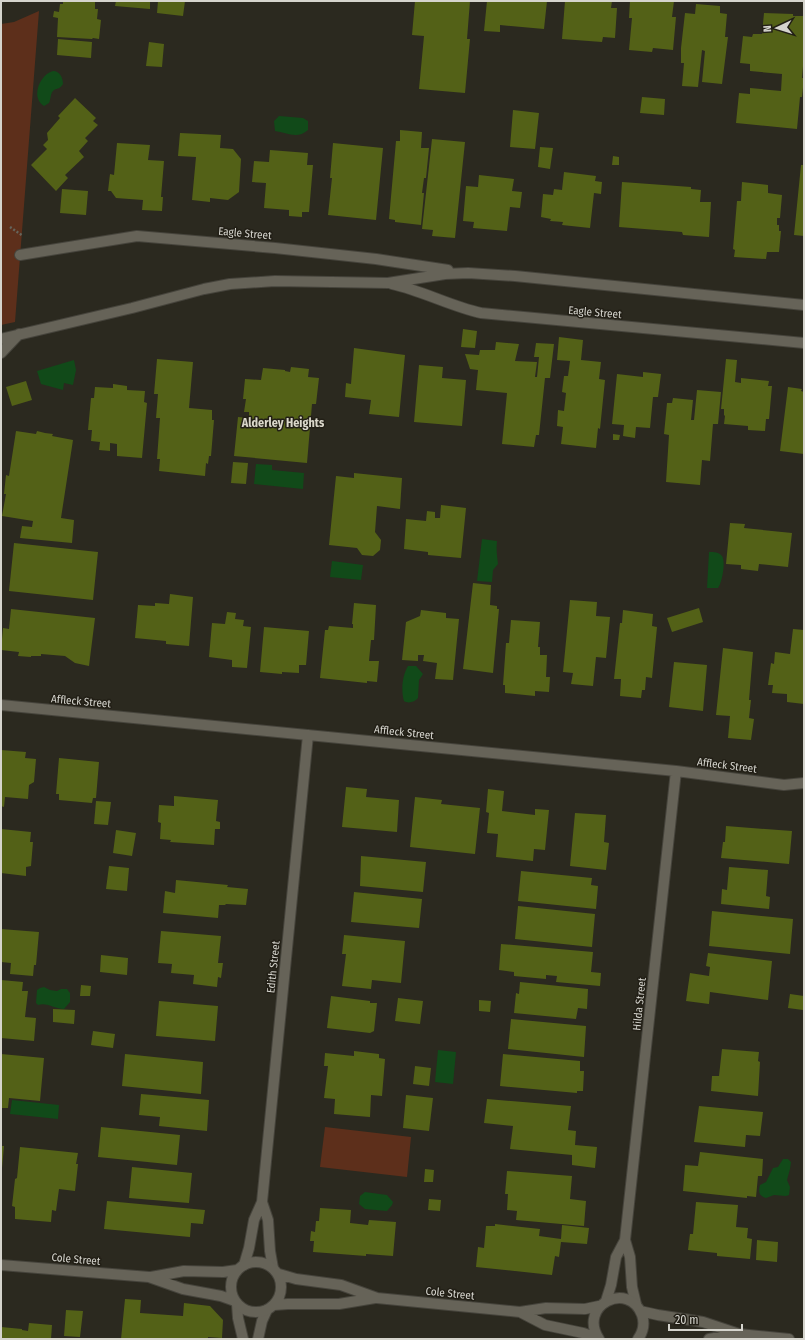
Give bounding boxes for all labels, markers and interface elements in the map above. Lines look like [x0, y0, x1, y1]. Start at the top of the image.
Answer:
north arrow [757, 8, 797, 48]
text: N [761, 25, 774, 32]
street label: Eagle Street [218, 225, 273, 242]
street label: Eagle Street [568, 304, 623, 321]
district label: Alderley Heights [241, 416, 325, 430]
street label: Affleck Street [50, 692, 112, 711]
street label: Affleck Street [373, 723, 435, 742]
street label: Affleck Street [696, 755, 758, 776]
street label: Edith Street [264, 940, 283, 994]
street label: Hilda Street [630, 977, 649, 1031]
street label: Cole Street [51, 1251, 101, 1268]
street label: Cole Street [425, 1284, 475, 1303]
scale bar [669, 1306, 742, 1332]
text: 20 m [675, 1313, 699, 1327]

